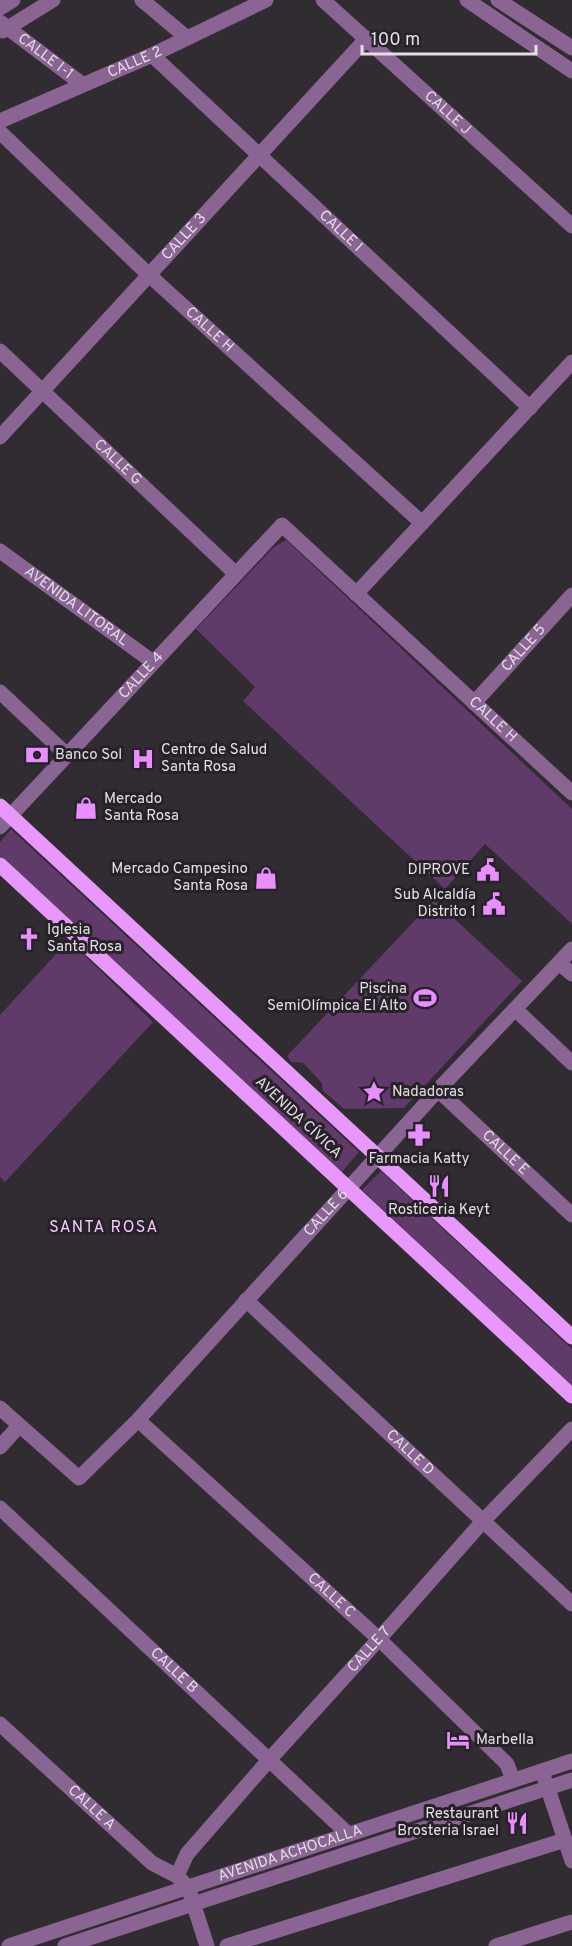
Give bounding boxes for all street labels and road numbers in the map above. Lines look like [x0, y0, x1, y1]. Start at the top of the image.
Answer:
street label: CALLE I-1 [14, 29, 77, 84]
street label: CALLE 2 [105, 42, 165, 83]
street label: CALLE J [420, 87, 475, 139]
street label: CALLE I [315, 206, 366, 256]
street label: CALLE 3 [158, 209, 211, 264]
street label: CALLE H [181, 303, 238, 357]
street label: CALLE G [90, 435, 146, 489]
street label: AVENIDA LITORAL [20, 562, 132, 650]
street label: CALLE 5 [497, 620, 550, 676]
street label: CALLE 4 [115, 648, 168, 703]
street label: CALLE H [464, 693, 521, 747]
street label: AVENIDA CÍVICA [251, 1072, 346, 1163]
street label: CALLE E [478, 1126, 533, 1179]
street label: CALLE 6 [300, 1185, 353, 1241]
street label: CALLE D [382, 1426, 438, 1480]
street label: CALLE C [303, 1569, 359, 1622]
street label: CALLE 7 [343, 1622, 395, 1677]
street label: CALLE B [146, 1644, 202, 1698]
street label: CALLE A [64, 1781, 119, 1834]
street label: AVENIDA ACHOCALLA [215, 1821, 365, 1886]

